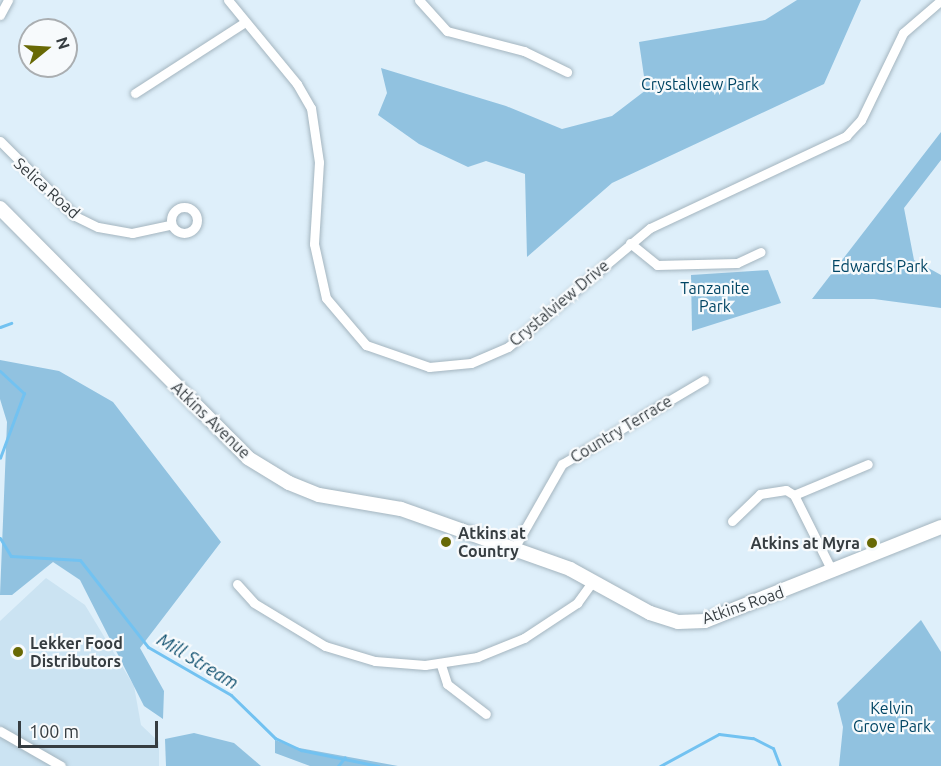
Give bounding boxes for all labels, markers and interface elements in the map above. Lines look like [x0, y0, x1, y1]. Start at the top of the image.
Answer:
north arrow [18, 18, 78, 78]
text: N [53, 35, 74, 52]
park label: Crystalview Park [641, 74, 759, 94]
street label: Selica Road [10, 154, 84, 222]
street label: Crystalview Drive [505, 256, 613, 350]
park label: Edwards Park [832, 256, 928, 276]
park label: Tanzanite Park [680, 278, 750, 316]
street label: Atkins Avenue [168, 378, 254, 462]
street label: Country Terrace [567, 391, 675, 467]
place label: Atkins at Country [458, 523, 526, 561]
place label: Atkins at Myra [750, 533, 860, 553]
marker: Atkins at Country [439, 535, 453, 549]
marker: Atkins at Myra [865, 536, 879, 550]
street label: Atkins Road [700, 582, 786, 628]
water label: Mill Stream [153, 628, 243, 694]
place label: Lekker Food Distributors [30, 633, 123, 671]
marker: Lekker Food Distributors [11, 645, 25, 659]
park label: Kelvin Grove Park [853, 698, 931, 736]
scale bar [21, 709, 160, 747]
text: 100 m [29, 721, 79, 741]

